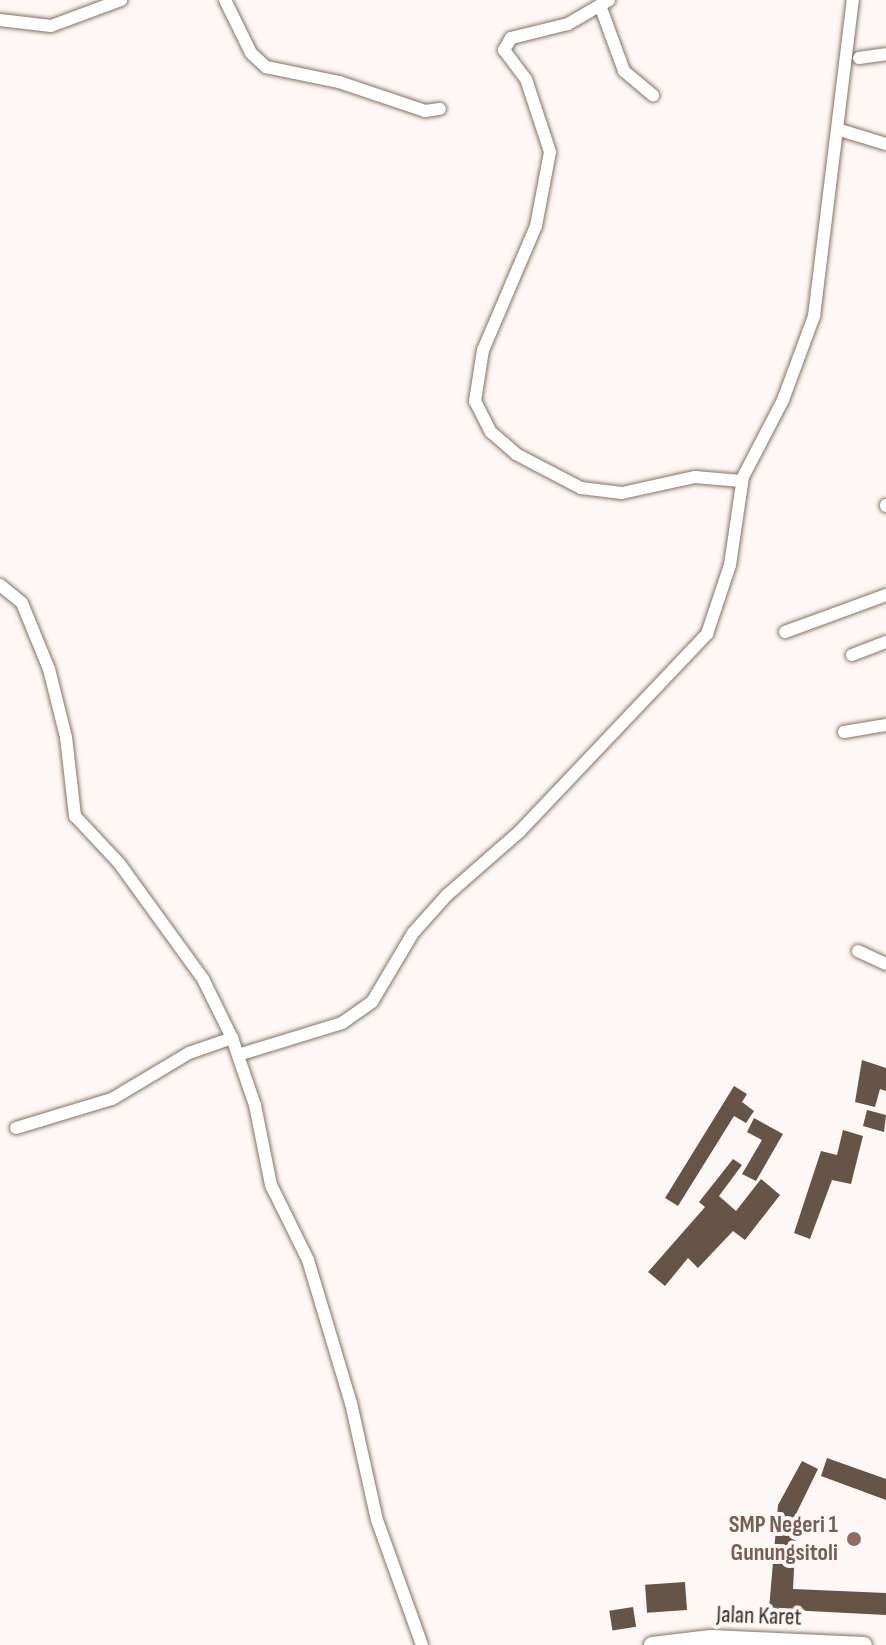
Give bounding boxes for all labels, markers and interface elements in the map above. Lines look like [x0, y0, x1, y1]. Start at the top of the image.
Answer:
place label: SMP Negeri 1 Gunungsitoli [729, 1511, 838, 1567]
marker: SMP Negeri 1 Gunungsitoli [845, 1530, 863, 1548]
street label: Jalan Karet [716, 1600, 802, 1632]

